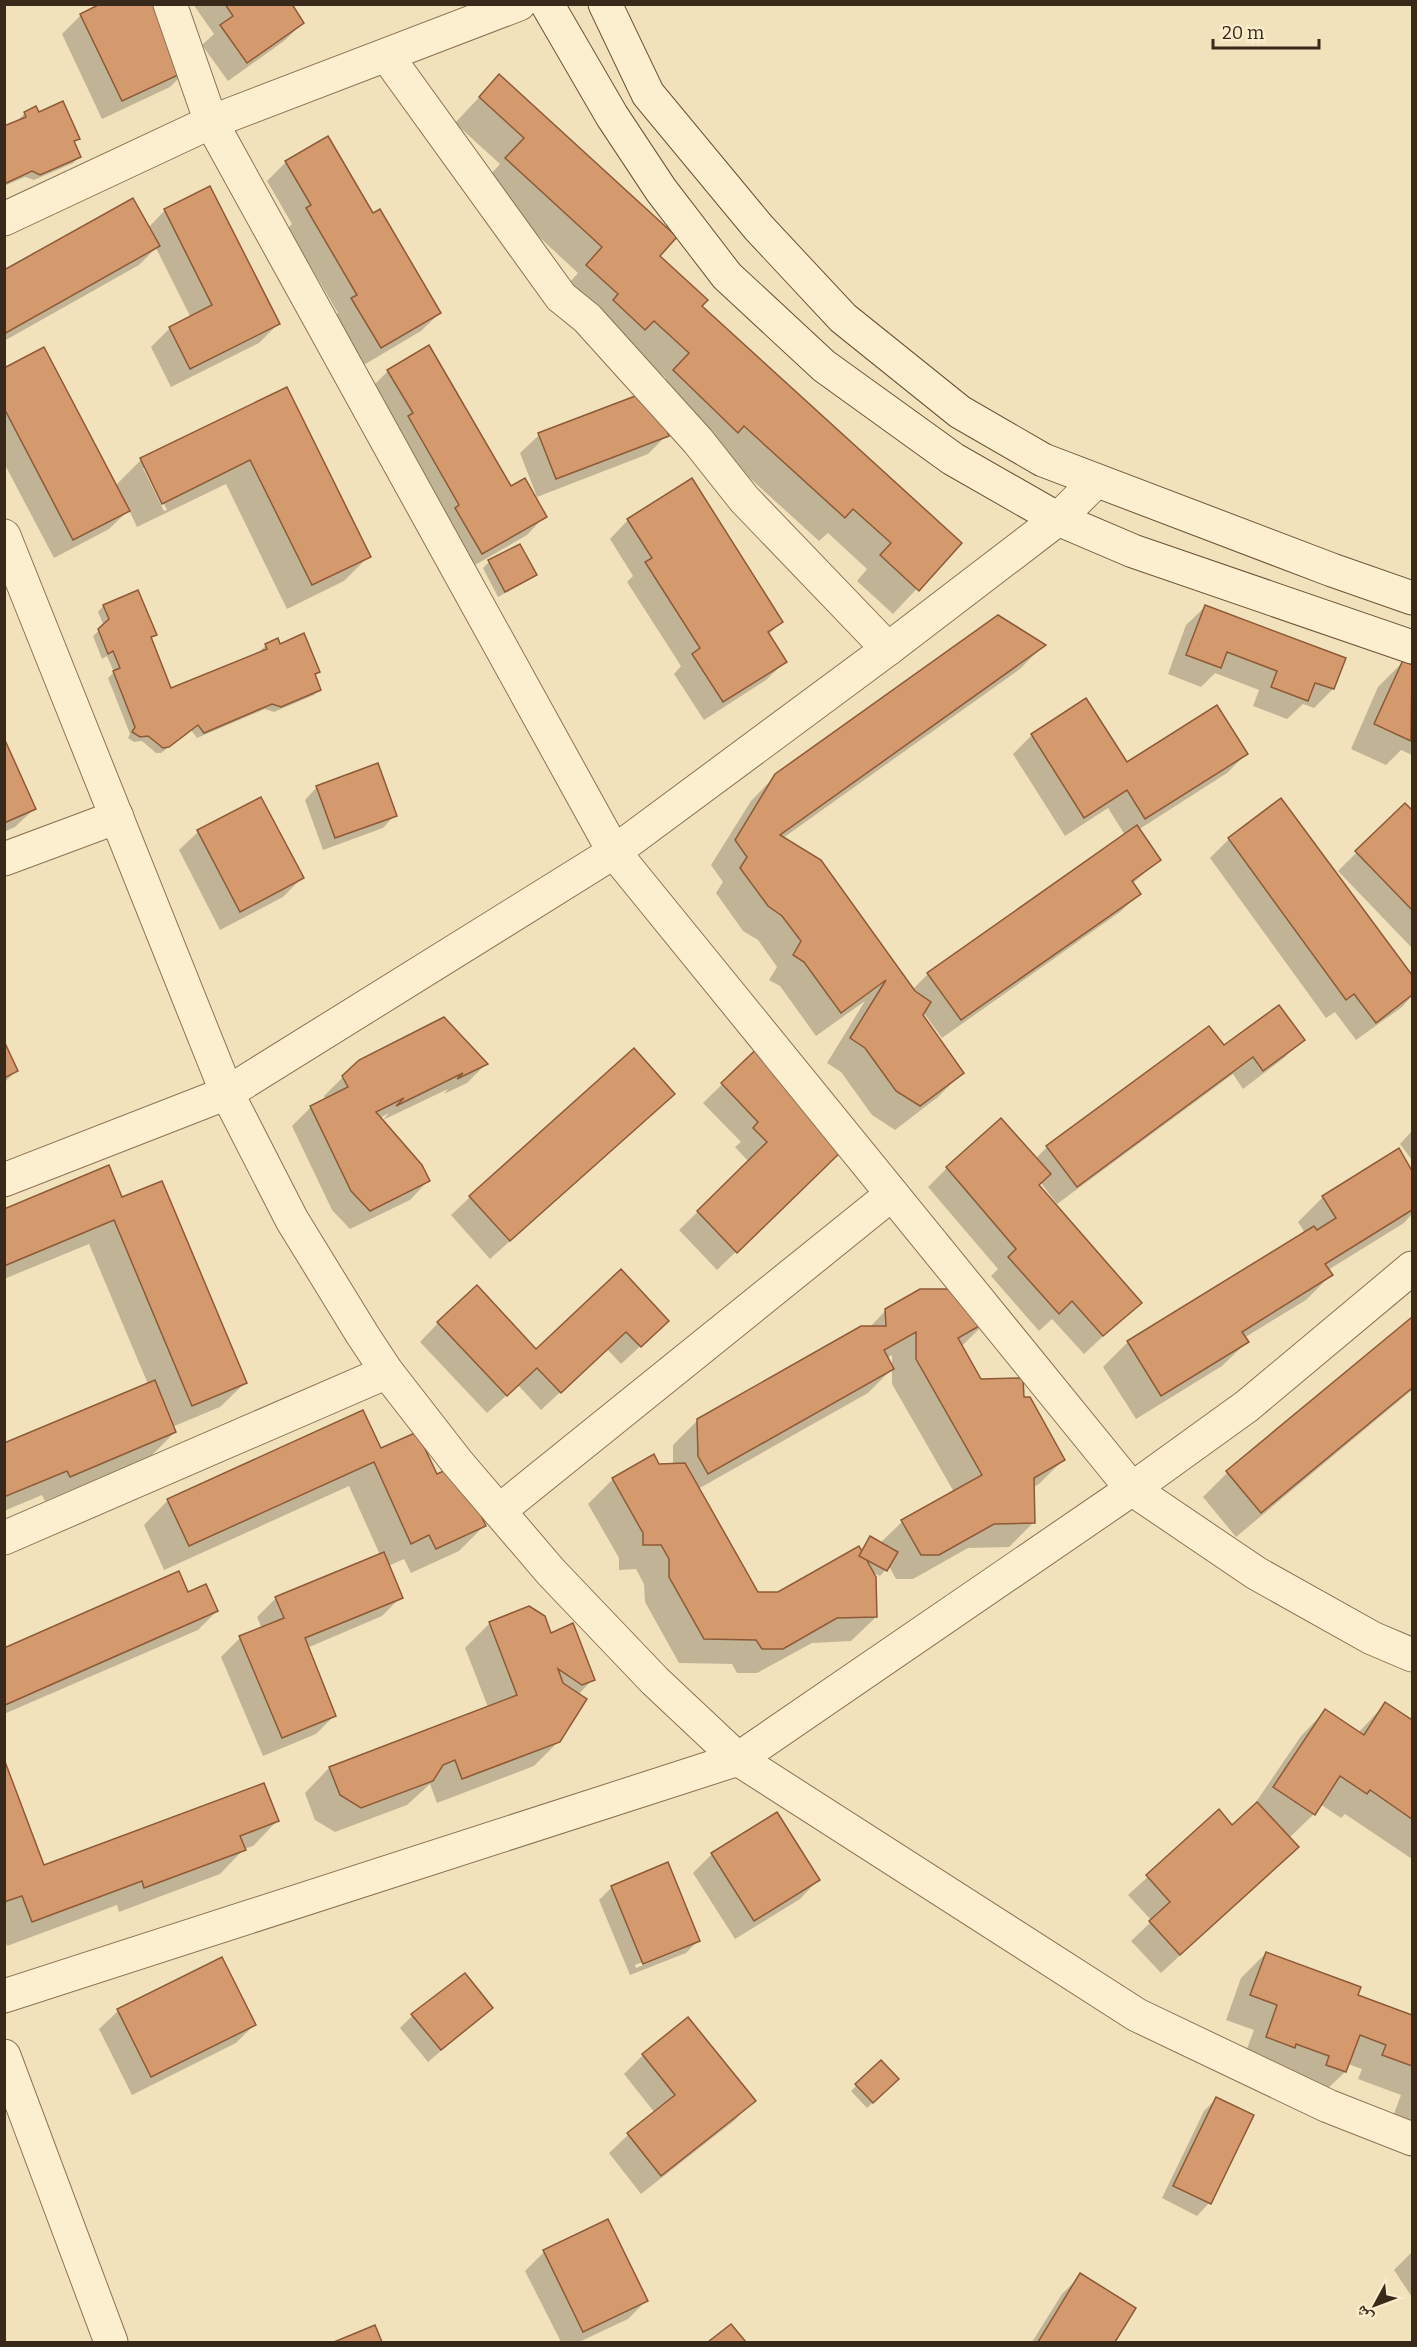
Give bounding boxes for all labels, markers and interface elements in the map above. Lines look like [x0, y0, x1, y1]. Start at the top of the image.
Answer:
scale bar [1213, 12, 1320, 50]
text: 20 m [1222, 22, 1264, 44]
north arrow [1345, 2275, 1405, 2335]
text: ش [1351, 2302, 1377, 2327]

